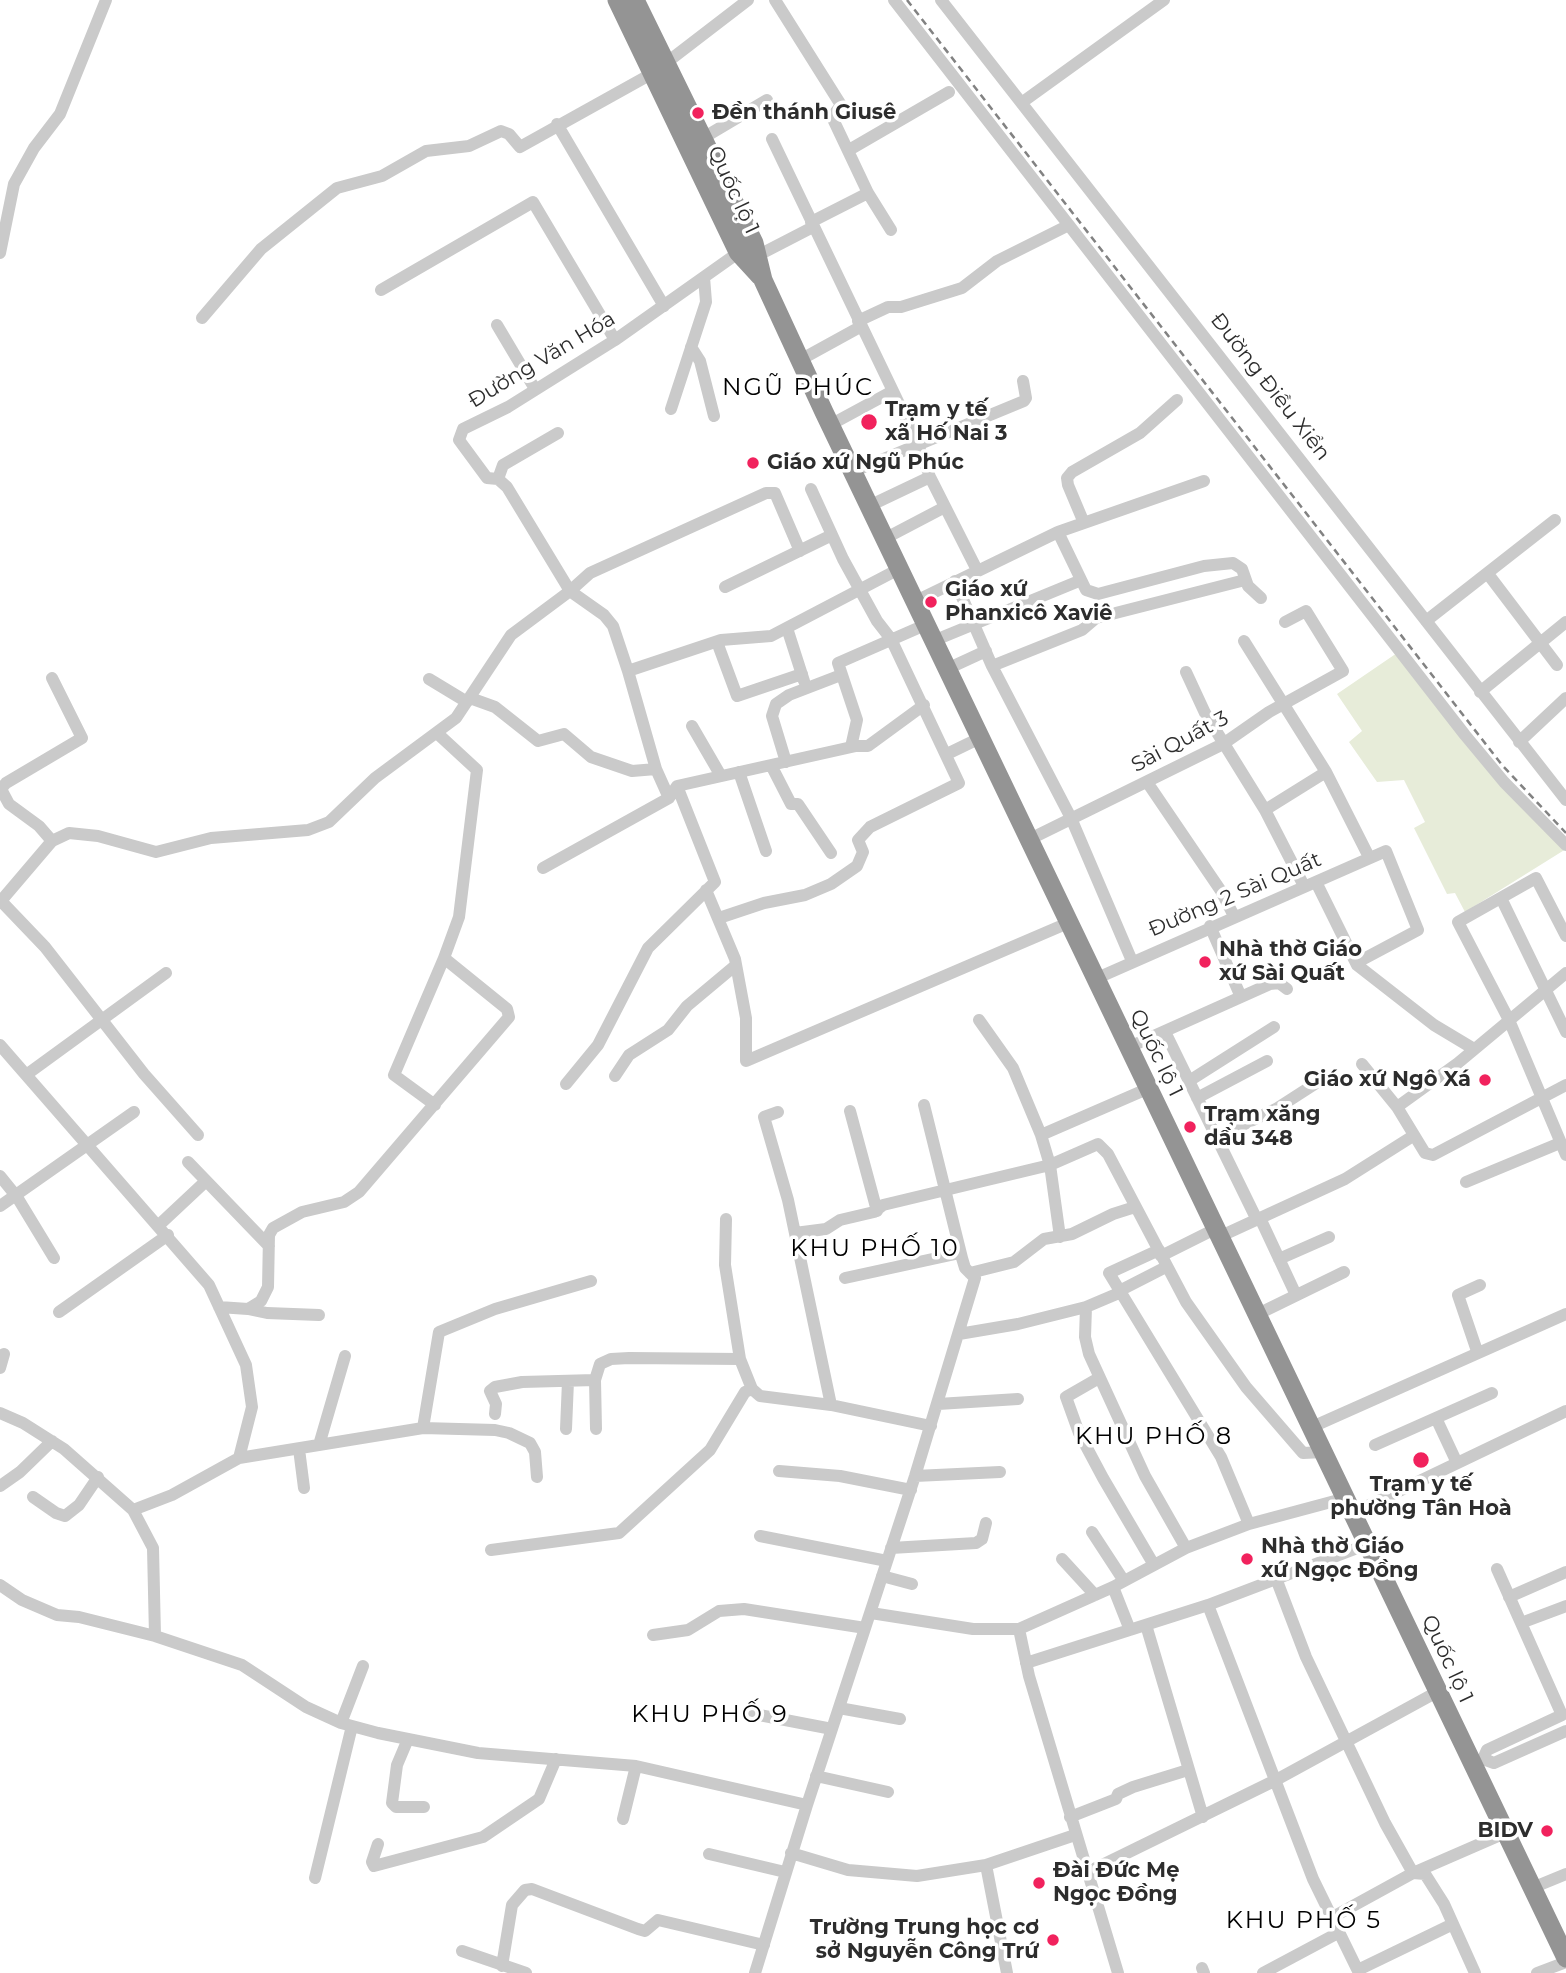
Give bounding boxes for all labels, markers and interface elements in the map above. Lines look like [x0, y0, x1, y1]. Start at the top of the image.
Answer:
place label: Đền thánh Giusê [712, 100, 896, 126]
marker: Đền thánh Giusê [690, 105, 706, 121]
street label: Quốc lộ 1 [702, 142, 764, 238]
street label: Đường Văn Hóa [464, 306, 620, 414]
street label: Đường Điều Xiển [1205, 308, 1335, 466]
district label: NGŨ PHÚC [723, 374, 873, 402]
place label: Trạm y tế xã Hố Nai 3 [885, 397, 1007, 447]
marker: Trạm y tế xã Hố Nai 3 [859, 412, 879, 432]
place label: Giáo xứ Ngũ Phúc [767, 450, 964, 476]
marker: Giáo xứ Ngũ Phúc [745, 455, 761, 471]
place label: Giáo xứ Phanxicô Xaviê [945, 577, 1113, 627]
marker: Giáo xứ Phanxicô Xaviê [923, 594, 939, 610]
street label: Sài Quất 3 [1127, 706, 1233, 778]
street label: Đường 2 Sài Quất [1145, 847, 1325, 943]
place label: Nhà thờ Giáo xứ Sài Quất [1219, 937, 1362, 987]
marker: Nhà thờ Giáo xứ Sài Quất [1197, 954, 1213, 970]
street label: Quốc lộ 1 [1124, 1005, 1188, 1101]
place label: Giáo xứ Ngô Xá [1304, 1067, 1471, 1093]
marker: Giáo xứ Ngô Xá [1477, 1072, 1493, 1088]
place label: Trạm xăng dầu 348 [1204, 1102, 1320, 1152]
marker: Trạm xăng dầu 348 [1182, 1119, 1198, 1135]
district label: KHU PHỐ 10 [792, 1235, 958, 1263]
district label: KHU PHỐ 8 [1076, 1423, 1232, 1451]
marker: Trạm y tế phường Tân Hoà [1411, 1450, 1431, 1470]
place label: Trạm y tế phường Tân Hoà [1330, 1472, 1512, 1522]
place label: Nhà thờ Giáo xứ Ngọc Đồng [1261, 1534, 1418, 1584]
marker: Nhà thờ Giáo xứ Ngọc Đồng [1239, 1551, 1255, 1567]
street label: Quốc lộ 1 [1416, 1611, 1478, 1707]
district label: KHU PHỐ 9 [632, 1701, 788, 1729]
place label: BIDV [1478, 1818, 1533, 1844]
marker: BIDV [1539, 1823, 1555, 1839]
place label: Đài Đức Mẹ Ngọc Đồng [1053, 1858, 1179, 1908]
marker: Đài Đức Mẹ Ngọc Đồng [1031, 1875, 1047, 1891]
district label: KHU PHỐ 5 [1227, 1907, 1381, 1935]
place label: Trường Trung học cơ sở Nguyễn Công Trứ [810, 1915, 1039, 1965]
marker: Trường Trung học cơ sở Nguyễn Công Trứ [1045, 1932, 1061, 1948]

